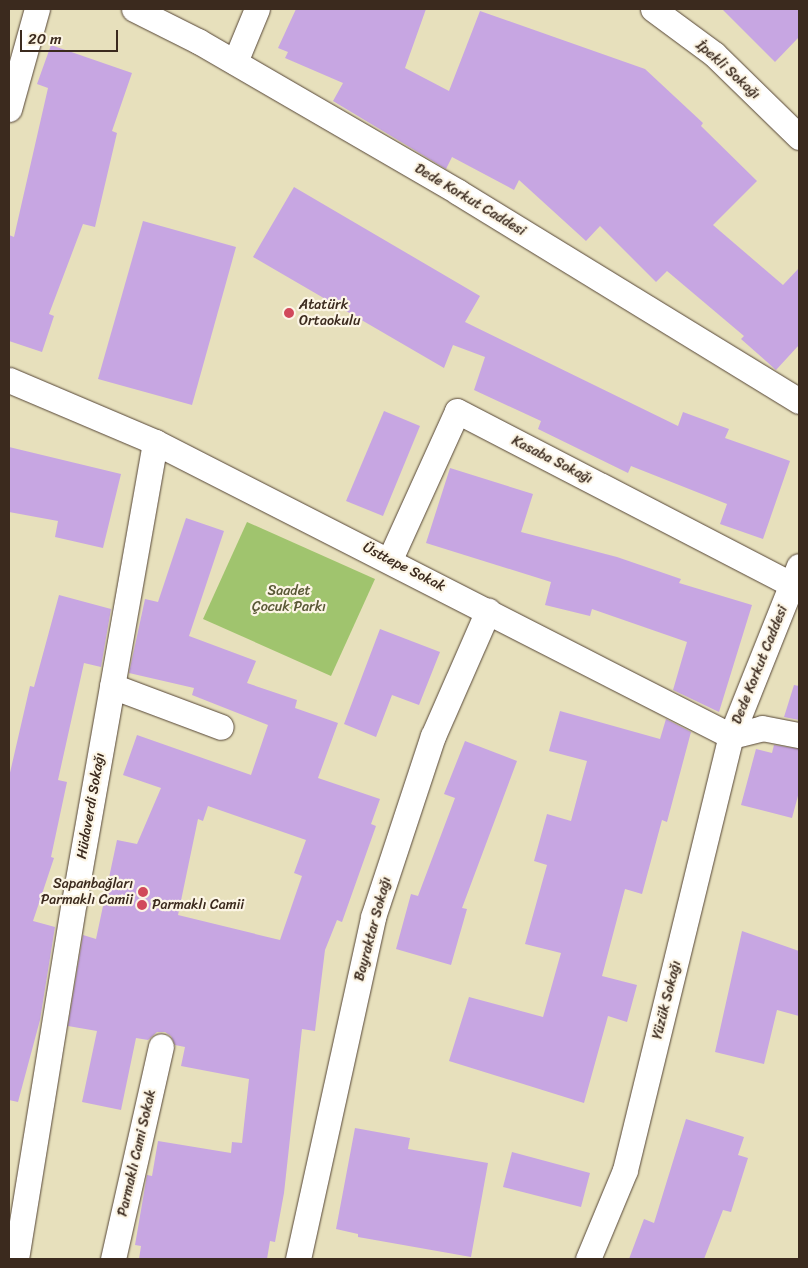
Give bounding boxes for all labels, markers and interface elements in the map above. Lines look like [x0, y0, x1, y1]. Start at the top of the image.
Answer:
scale bar [22, 20, 120, 52]
text: 20 m [28, 26, 62, 52]
street label: İpekli Sokağı [693, 37, 763, 103]
street label: Dede Korkut Caddesi [411, 160, 529, 240]
place label: Atatürk Ortaokulu [299, 297, 361, 330]
marker: Atatürk Ortaokulu [283, 307, 295, 319]
street label: Kasaba Sokağı [509, 432, 595, 488]
street label: Üsttepe Sokak [360, 539, 448, 595]
park label: Saadet Çocuk Parkı [252, 583, 326, 616]
street label: Dede Korkut Caddesi [728, 603, 792, 727]
street label: Hüdaverdi Sokağı [73, 752, 109, 860]
street label: Bayraktar Sokağı [351, 875, 395, 983]
place label: Sapanbağları Parmaklı Camii [41, 876, 133, 909]
marker: Sapanbağları Parmaklı Camii [137, 886, 149, 898]
place label: Parmaklı Camii [152, 897, 244, 913]
marker: Parmaklı Camii [136, 899, 148, 911]
street label: Yüzük Sokağı [649, 959, 685, 1041]
street label: Parmaklı Cami Sokak [114, 1088, 160, 1218]

